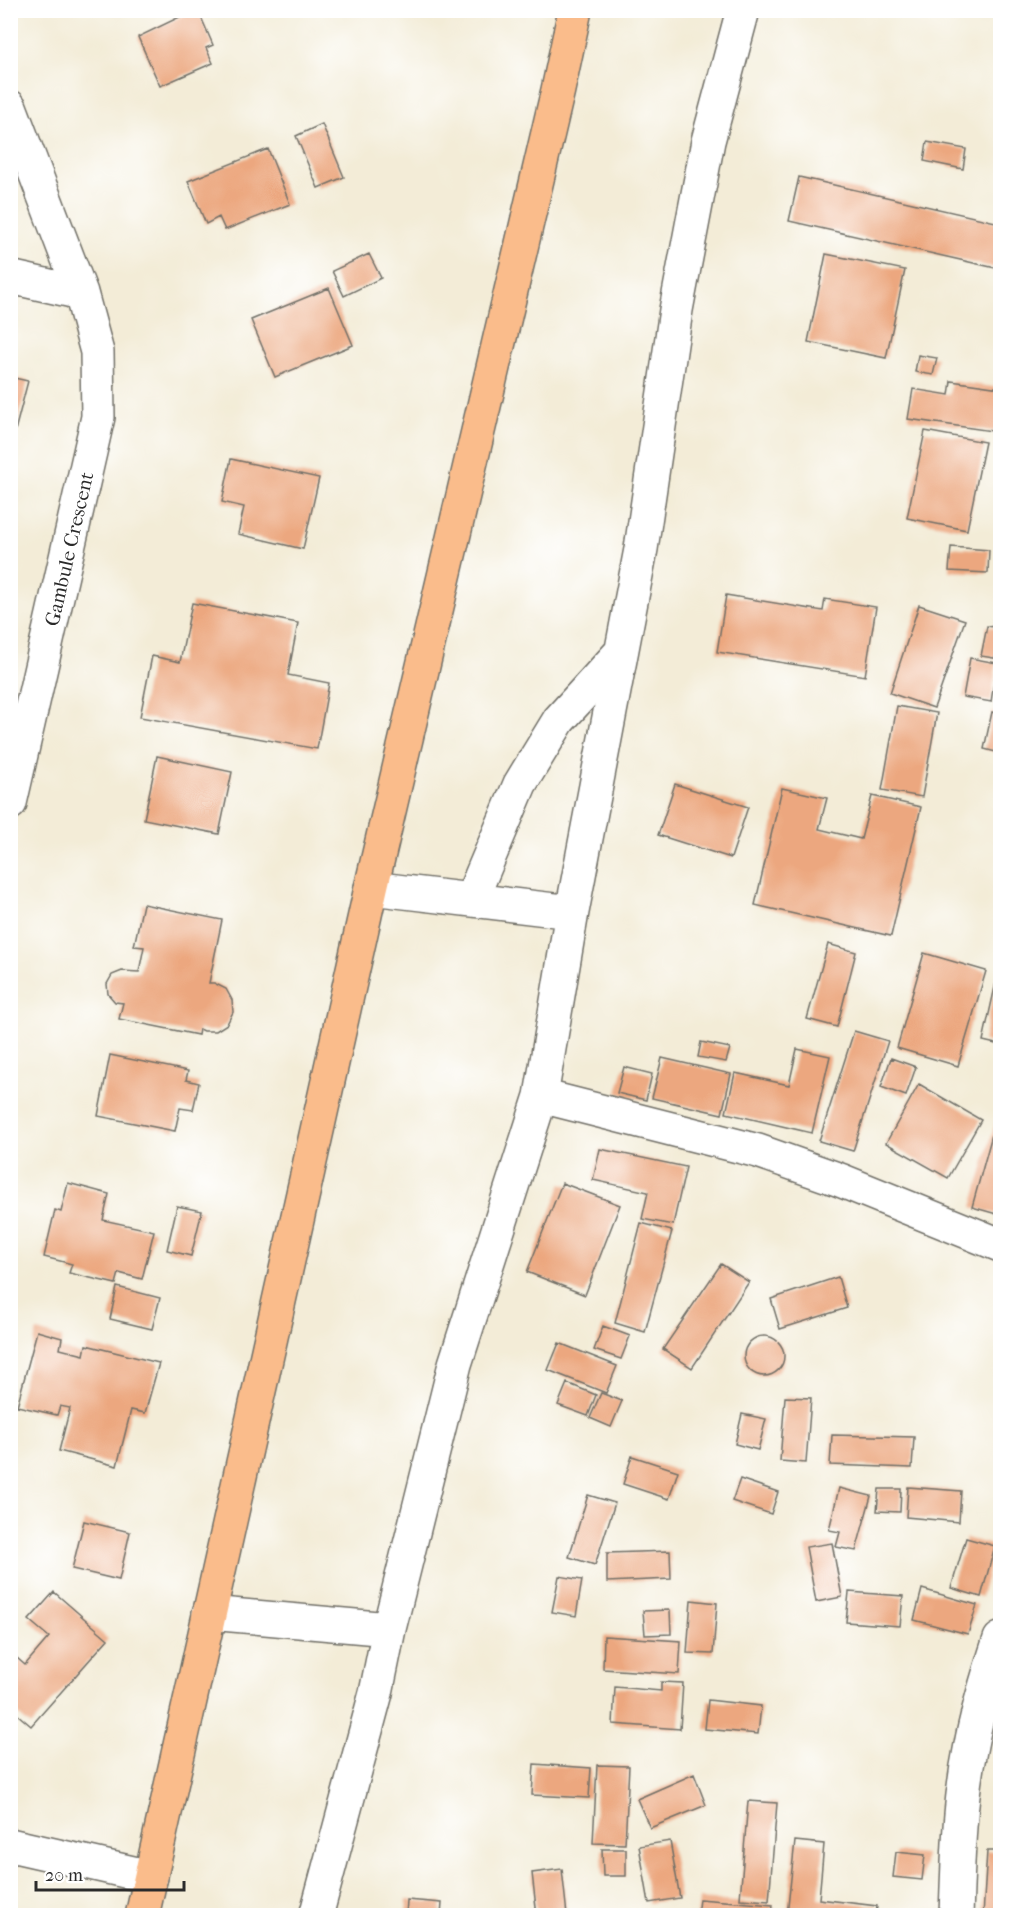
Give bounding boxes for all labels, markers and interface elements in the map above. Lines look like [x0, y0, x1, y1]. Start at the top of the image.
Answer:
street label: Gambule Crescent [41, 470, 98, 628]
scale bar [36, 1854, 184, 1892]
text: 20 m [45, 1865, 83, 1886]

